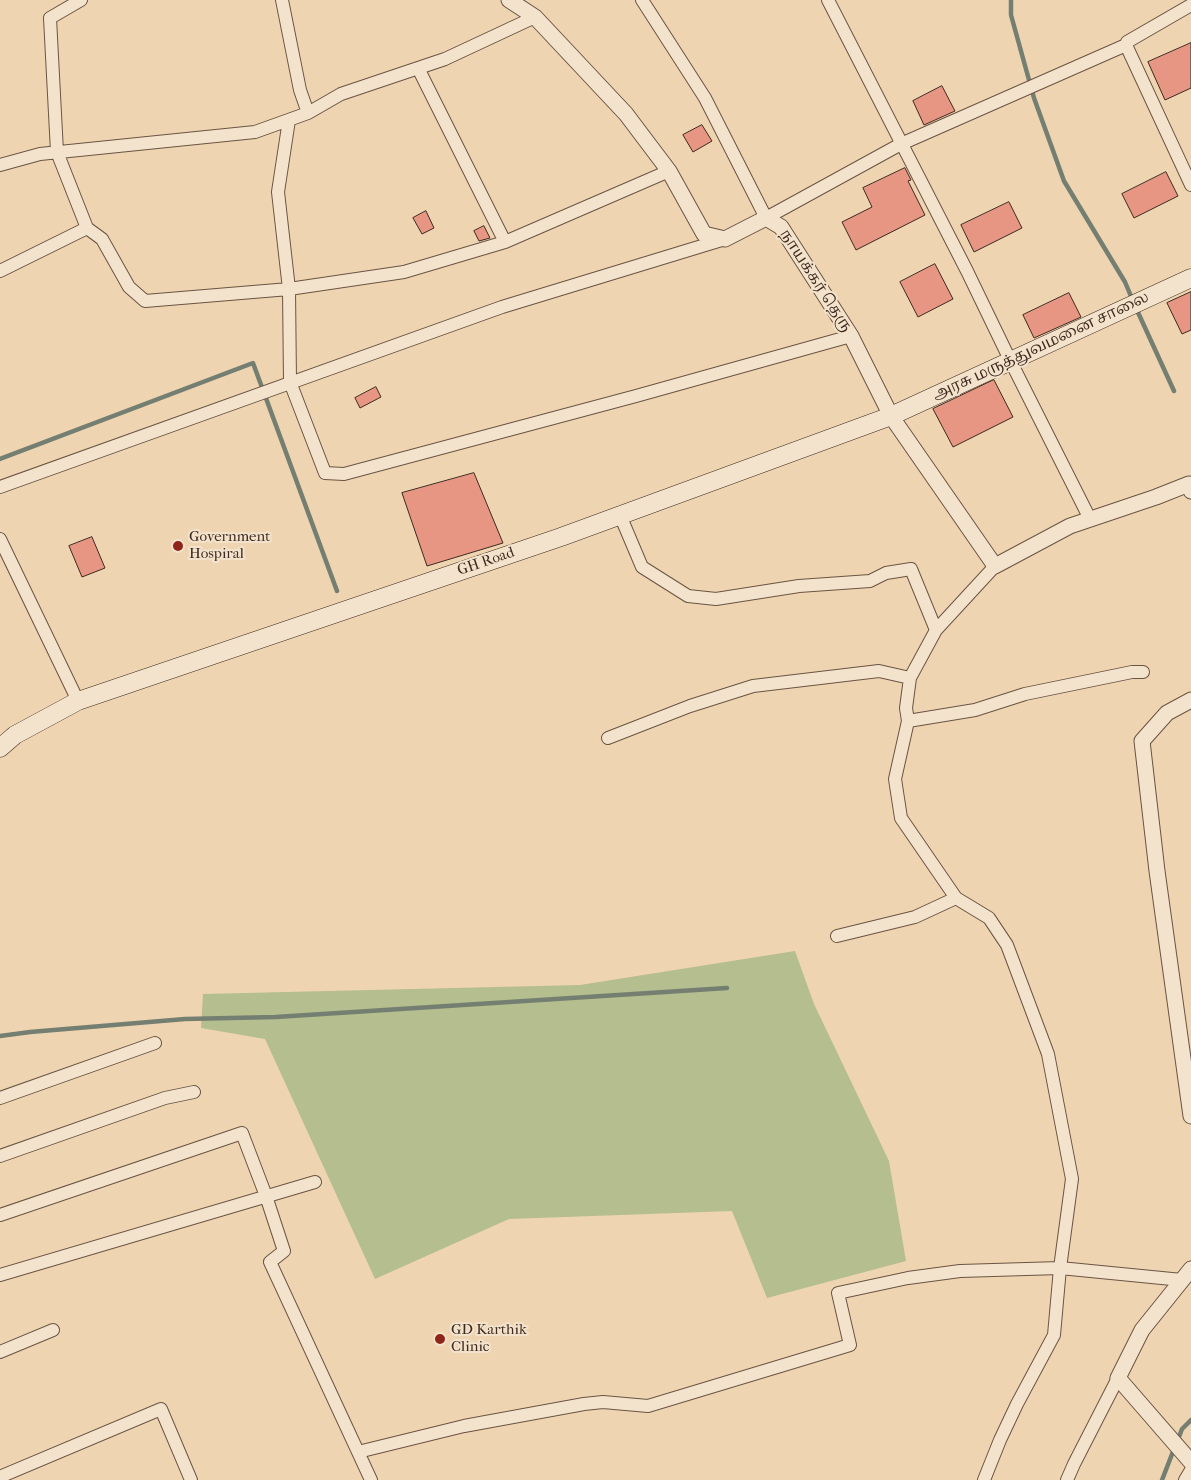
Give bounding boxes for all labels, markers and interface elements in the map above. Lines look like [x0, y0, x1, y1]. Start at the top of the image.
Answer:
street label: நாயக்கர் தெரு [775, 226, 855, 336]
street label: அரசு மருத்துவமனை சாலை [930, 289, 1152, 405]
place label: Government Hospiral [189, 528, 270, 563]
marker: Government Hospiral [171, 539, 185, 553]
street label: GH Road [455, 544, 517, 580]
place label: GD Karthik Clinic [451, 1321, 527, 1356]
marker: GD Karthik Clinic [433, 1332, 447, 1346]

